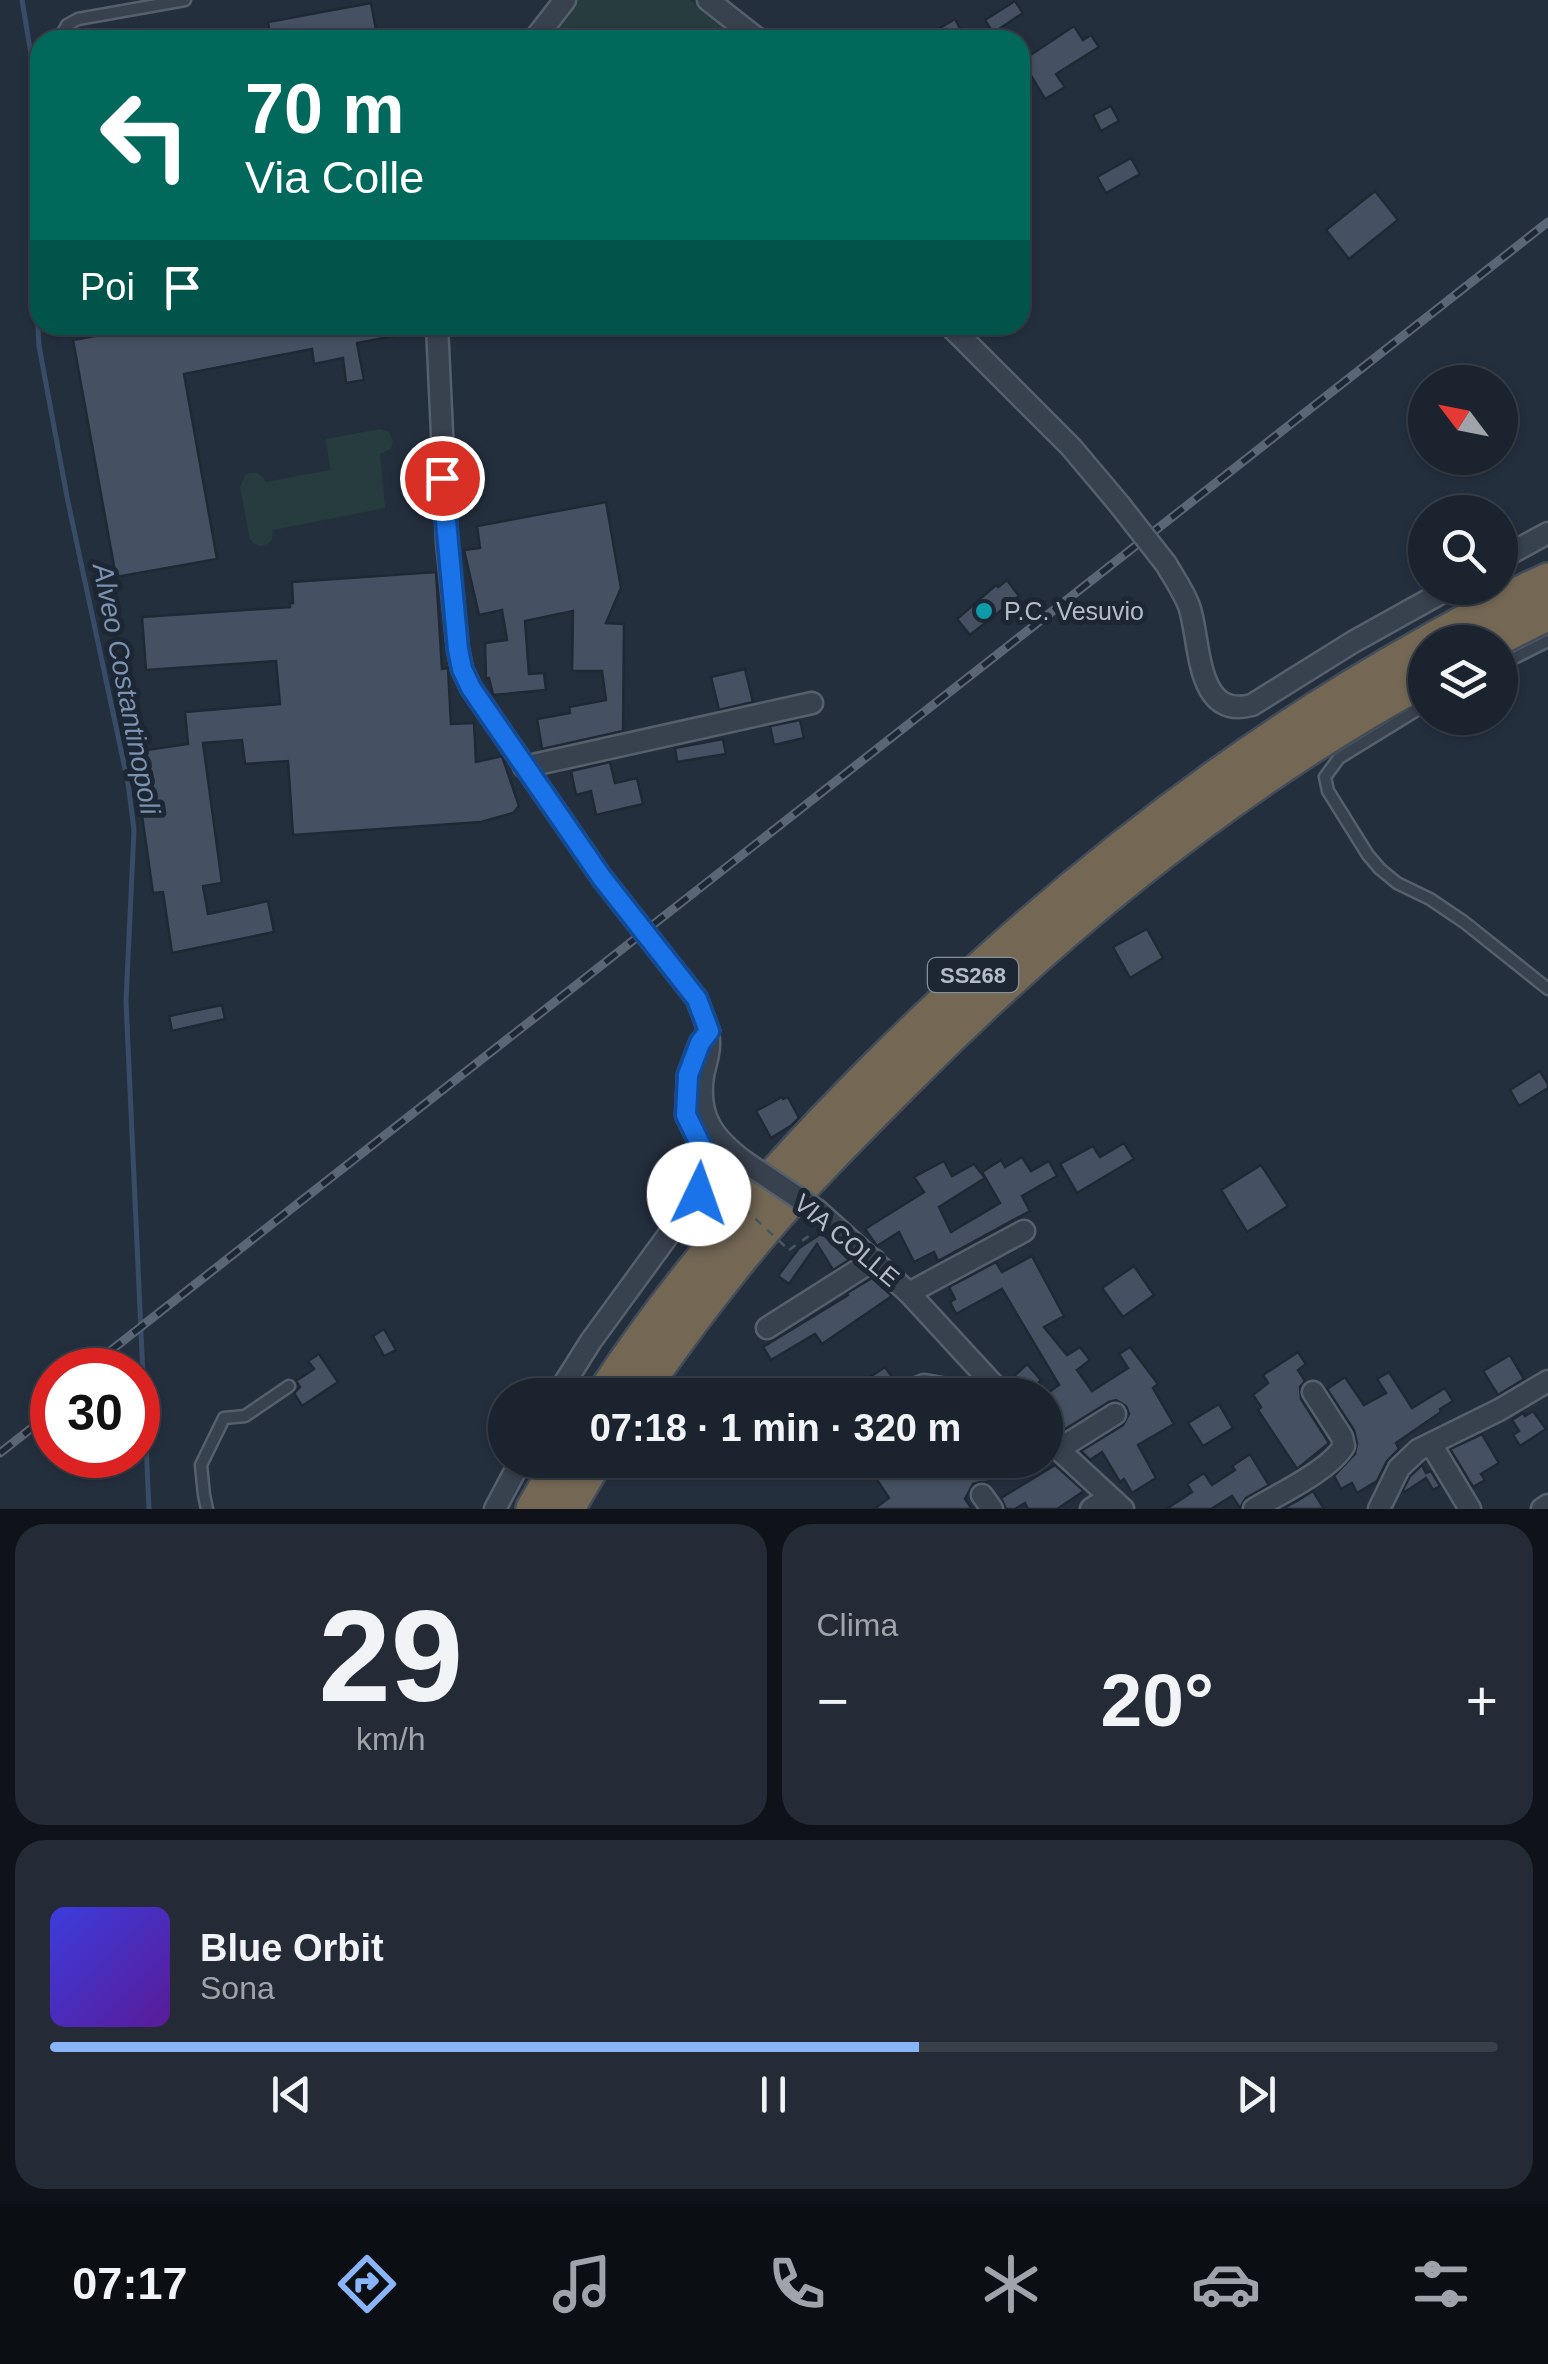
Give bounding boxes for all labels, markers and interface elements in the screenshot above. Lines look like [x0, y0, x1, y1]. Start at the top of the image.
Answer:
icon: left [80, 70, 210, 200]
text: 70 m [245, 70, 405, 148]
text: Via Colle [245, 152, 424, 203]
icon: arrive [155, 260, 210, 315]
text: Poi [80, 266, 135, 308]
north arrow [1408, 365, 1518, 475]
map controls [1408, 365, 1518, 735]
pin [400, 436, 485, 521]
icon: arrive [415, 451, 470, 506]
button: search [1408, 495, 1518, 605]
water label: Alveo Costantinopoli [87, 559, 166, 818]
place label: P.C. Vesuvio [1004, 597, 1144, 625]
marker: P.C. Vesuvio [973, 600, 995, 622]
button: layers [1408, 625, 1518, 735]
road number: SS268 [928, 958, 1018, 992]
position arrow [647, 1142, 751, 1246]
street label: VIA COLLE [789, 1188, 905, 1292]
speed limit sign: 30 [30, 1348, 160, 1478]
text: 07:18 · 1 min · 320 m [590, 1407, 961, 1449]
text: 29 [318, 1583, 463, 1729]
text: Clima [817, 1607, 898, 1643]
text: 20° [1101, 1658, 1214, 1742]
text: − [817, 1670, 849, 1732]
text: + [1466, 1670, 1498, 1732]
text: km/h [356, 1721, 425, 1757]
text: Blue Orbit [200, 1927, 384, 1969]
text: Sona [200, 1970, 275, 2006]
icon: previous [264, 2067, 319, 2122]
icon: pause [746, 2067, 801, 2122]
icon: next [1229, 2067, 1284, 2122]
icon: directions [332, 2249, 402, 2319]
icon: music [547, 2249, 617, 2319]
icon: phone [762, 2249, 832, 2319]
icon: climate [976, 2249, 1046, 2319]
icon: car [1191, 2249, 1261, 2319]
icon: filters [1406, 2249, 1476, 2319]
text: 07:17 [72, 2258, 187, 2309]

